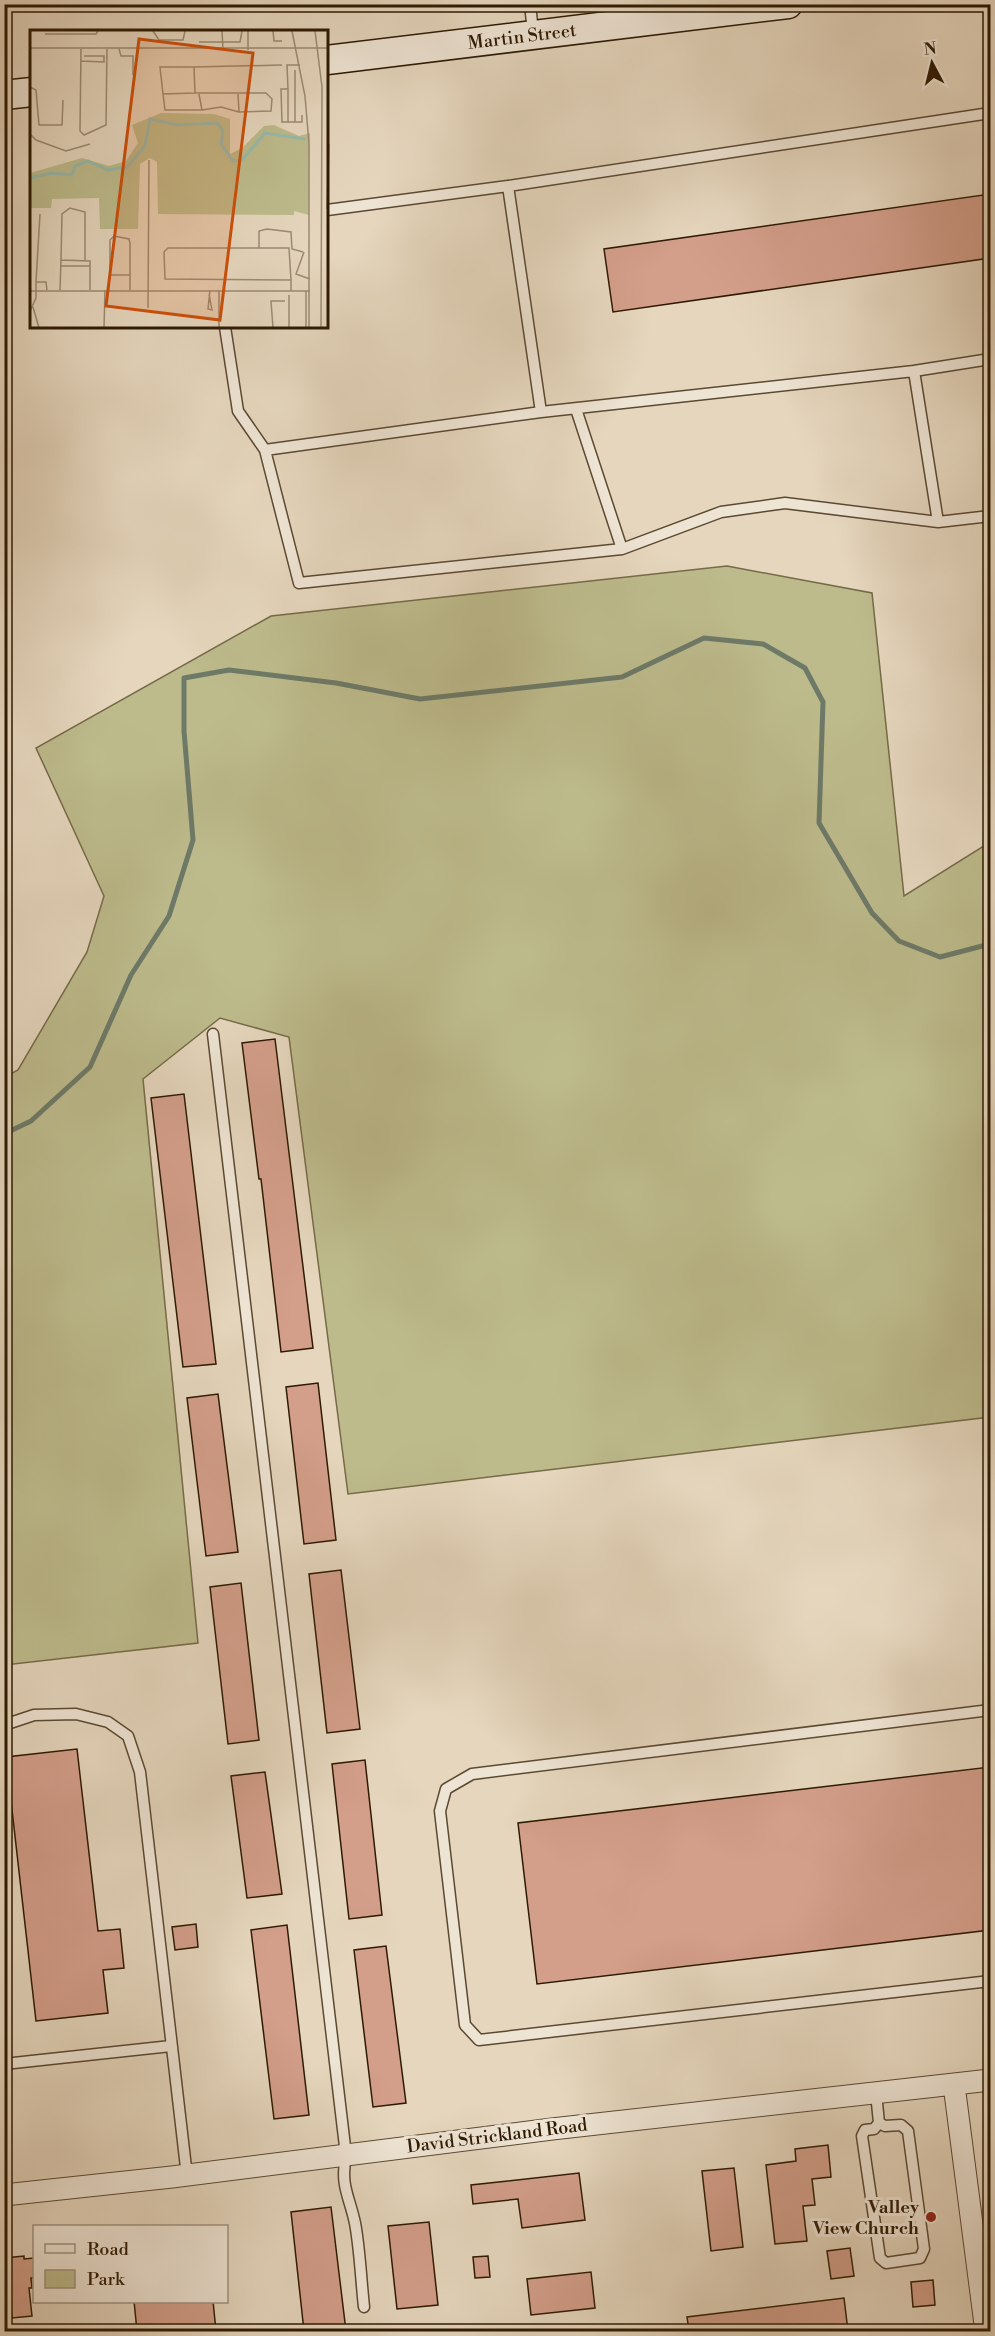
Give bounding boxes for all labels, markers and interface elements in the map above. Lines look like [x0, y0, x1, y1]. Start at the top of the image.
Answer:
street label: Martin Street [467, 19, 578, 55]
inset map [30, 30, 328, 328]
north arrow [902, 33, 962, 93]
text: N [923, 38, 938, 60]
street label: David Strickland Road [405, 2113, 589, 2158]
place label: Valley View Church [812, 2196, 920, 2240]
marker: Valley View Church [924, 2210, 938, 2224]
legend [33, 2225, 228, 2303]
text: Road [87, 2238, 130, 2261]
text: Park [87, 2268, 126, 2291]

